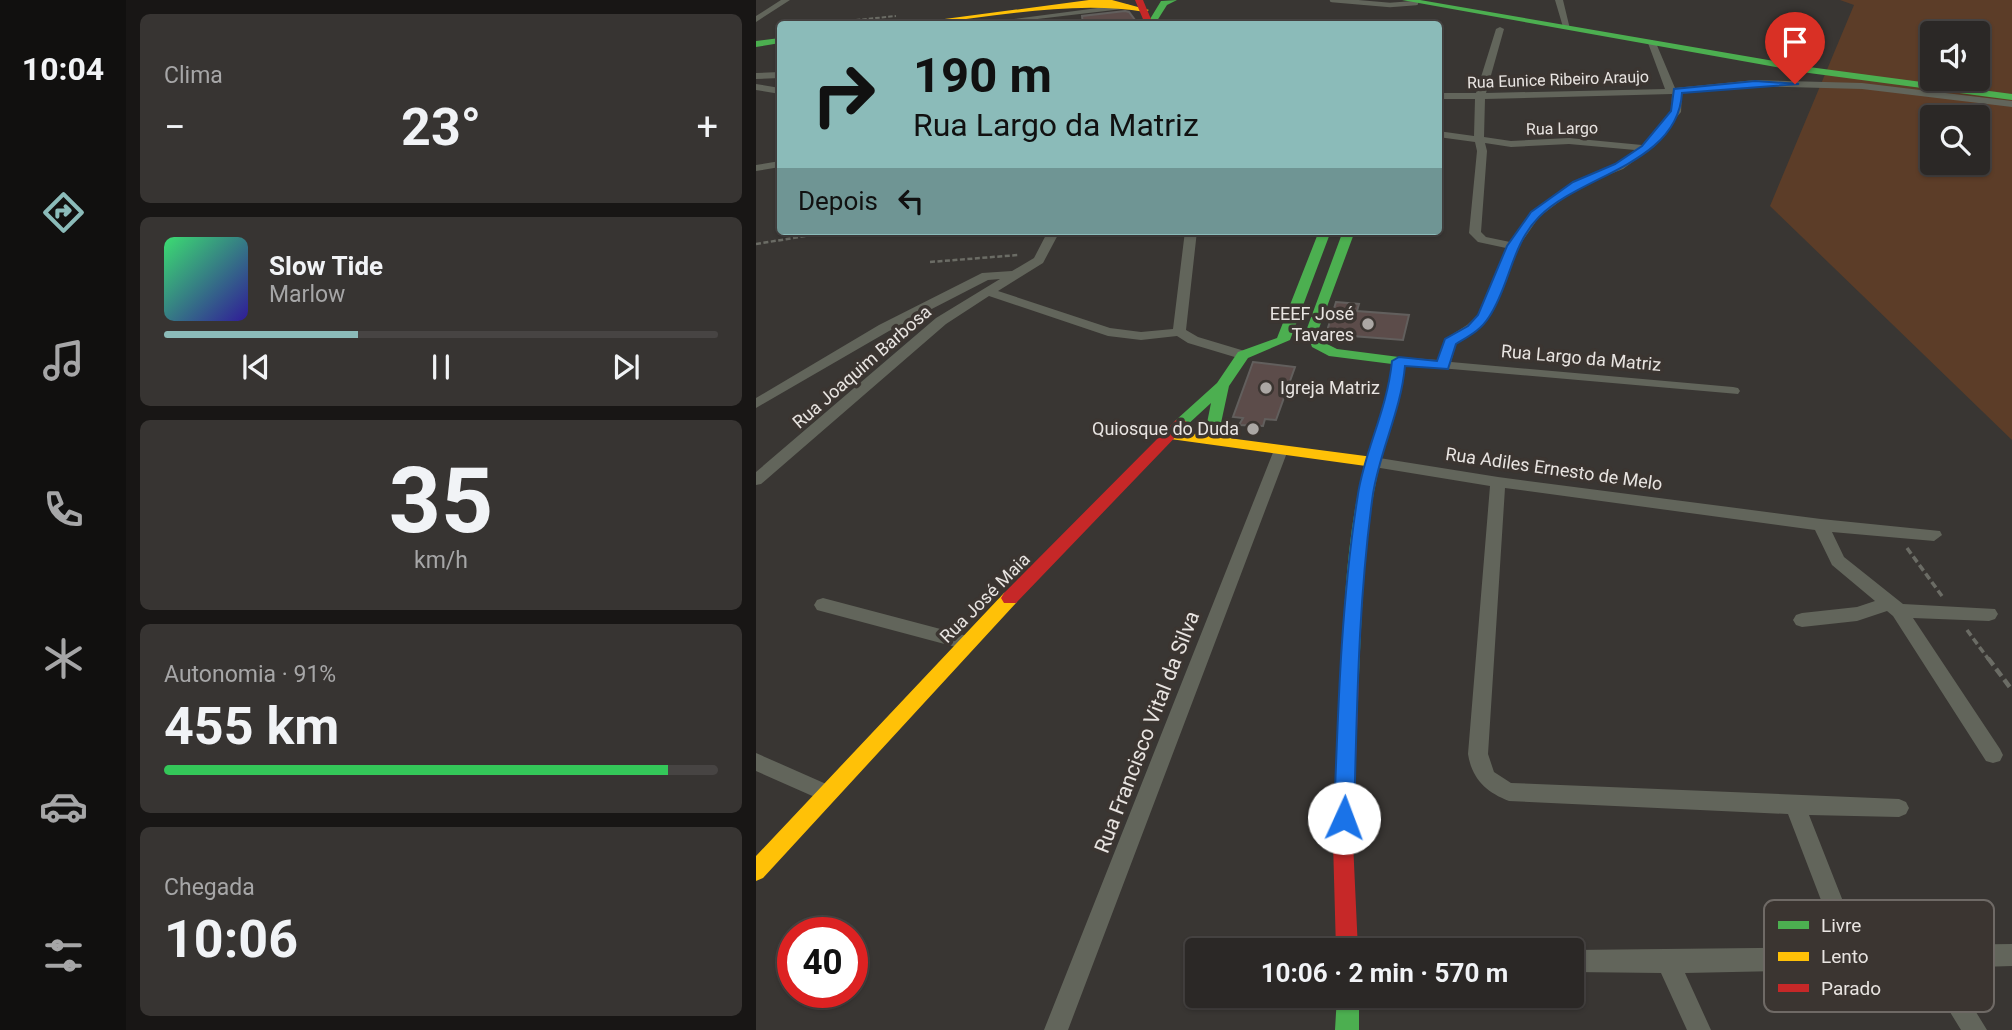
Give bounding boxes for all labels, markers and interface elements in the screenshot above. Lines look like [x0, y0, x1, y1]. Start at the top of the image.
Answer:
pin [1765, 12.0, 1825, 84]
map controls [1920, 21, 1990, 175]
button: sound [1920, 21, 1990, 91]
icon: arrive [1776, 23, 1814, 61]
text: 190 m [913, 47, 1052, 104]
icon: right [798, 49, 889, 140]
text: 10:04 [22, 50, 104, 88]
text: Clima [164, 62, 223, 89]
street label: Rua Eunice Ribeiro Araujo [1467, 67, 1649, 92]
text: 23° [401, 97, 481, 158]
text: − [164, 105, 186, 149]
text: + [696, 105, 718, 149]
button: search [1920, 105, 1990, 175]
text: Rua Largo da Matriz [913, 106, 1199, 144]
street label: Rua Largo [1526, 118, 1598, 139]
icon: left [892, 182, 930, 220]
text: Depois [798, 186, 878, 216]
icon: directions [39, 188, 88, 237]
text: Slow Tide [269, 251, 383, 281]
text: Marlow [269, 281, 345, 308]
street label: Rua Joaquim Barbosa [788, 301, 935, 432]
place label: EEEF José Tavares [1270, 303, 1354, 345]
marker: EEEF José Tavares [1360, 316, 1376, 332]
icon: music [39, 336, 88, 385]
street label: Rua Largo da Matriz [1500, 340, 1662, 375]
icon: previous [237, 348, 275, 386]
icon: pause [422, 348, 460, 386]
icon: next [607, 348, 645, 386]
place label: Igreja Matriz [1280, 377, 1380, 398]
marker: Igreja Matriz [1258, 380, 1274, 396]
place label: Quiosque do Duda [1092, 418, 1239, 439]
marker: Quiosque do Duda [1245, 421, 1261, 437]
street label: Rua Adiles Ernesto de Melo [1444, 443, 1664, 494]
text: 35 [389, 448, 493, 554]
icon: phone [39, 485, 88, 534]
text: km/h [414, 547, 468, 574]
street label: Rua José Maia [935, 548, 1034, 647]
street label: Rua Francisco Vital da Silva [1090, 608, 1204, 856]
icon: climate [39, 634, 88, 683]
text: Autonomia · 91% [164, 661, 336, 688]
text: 455 km [164, 696, 339, 757]
position arrow [1307, 781, 1381, 855]
icon: car [39, 782, 88, 831]
text: Chegada [164, 874, 255, 901]
legend [1764, 900, 1994, 1012]
text: 10:06 [164, 909, 298, 970]
text: Livre [1821, 914, 1861, 937]
speed limit sign: 40 [777, 917, 868, 1008]
icon: filters [39, 931, 88, 980]
text: Lento [1821, 945, 1869, 968]
text: 10:06 · 2 min · 570 m [1261, 958, 1508, 988]
text: Parado [1821, 977, 1881, 1000]

